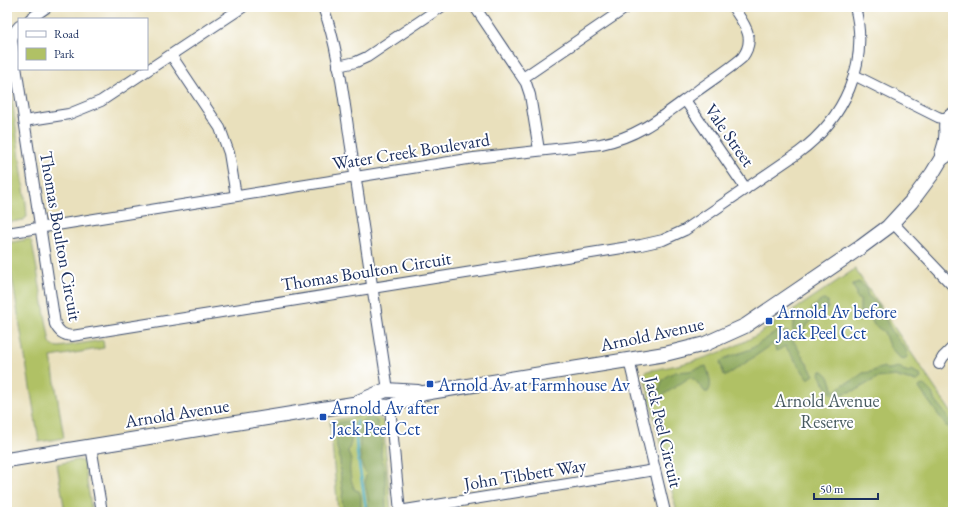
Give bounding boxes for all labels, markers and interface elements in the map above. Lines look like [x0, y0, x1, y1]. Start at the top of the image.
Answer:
legend [18, 18, 148, 70]
text: Road [54, 26, 80, 42]
text: Park [54, 46, 75, 62]
street label: Vale Street [700, 99, 760, 171]
street label: Water Creek Boulevard [331, 127, 492, 175]
street label: Thomas Boulton Circuit [35, 149, 87, 323]
street label: Thomas Boulton Circuit [279, 246, 453, 296]
place label: Arnold Av before Jack Peel Cct [775, 300, 897, 344]
street label: Arnold Avenue [597, 312, 706, 356]
marker: Arnold Av before Jack Peel Cct [764, 316, 774, 326]
street label: Jack Peel Circuit [640, 372, 688, 490]
place label: Arnold Av at Farmhouse Av [437, 373, 630, 396]
marker: Arnold Av at Farmhouse Av [425, 379, 435, 389]
park label: Arnold Avenue Reserve [773, 389, 880, 433]
street label: Arnold Avenue [122, 393, 231, 433]
place label: Arnold Av after Jack Peel Cct [329, 396, 439, 440]
marker: Arnold Av after Jack Peel Cct [318, 412, 328, 422]
street label: John Tibbett Way [460, 453, 588, 495]
scale bar [814, 475, 878, 501]
text: 50 m [820, 481, 844, 497]

